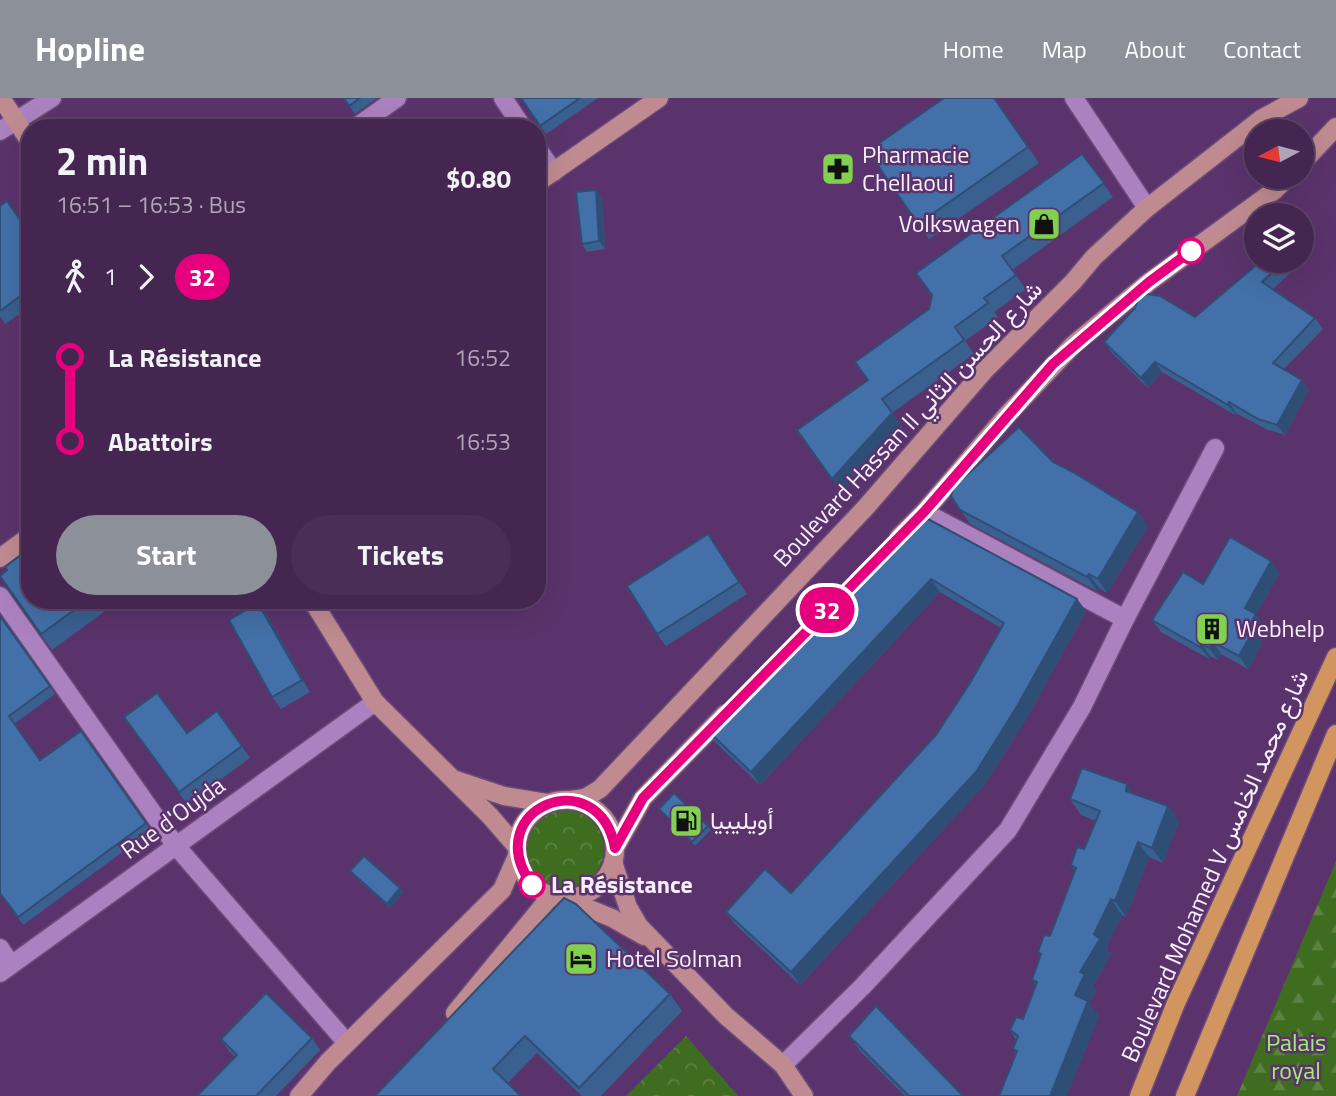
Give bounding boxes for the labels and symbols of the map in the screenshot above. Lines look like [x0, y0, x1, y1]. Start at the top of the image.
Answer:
north arrow [1244, 119, 1314, 189]
place label: Pharmacie Chellaoui [862, 136, 969, 200]
pharmacy icon: Pharmacie Chellaoui [819, 150, 857, 188]
place label: Volkswagen [898, 205, 1020, 241]
shop icon: Volkswagen [1025, 205, 1063, 243]
unlabelled marker [1178, 238, 1204, 264]
street label: Boulevard Hassan II شارع الحسن الثاني [764, 272, 1052, 576]
line badge: 32 [796, 587, 858, 633]
building icon: Webhelp [1193, 610, 1231, 648]
place label: Webhelp [1236, 610, 1325, 646]
street label: Boulevard Mohamed V شارع محمد الخامس [1111, 664, 1317, 1068]
street label: Rue d'Oujda [113, 767, 232, 867]
fuel station icon: أويليبيا [667, 802, 705, 840]
place label: أويليبيا [710, 802, 774, 838]
place label: La Résistance [551, 866, 693, 902]
marker: La Résistance [519, 872, 545, 898]
hotel icon: Hotel Solman [562, 940, 600, 978]
place label: Hotel Solman [606, 940, 742, 976]
park label: Palais royal [1266, 1024, 1326, 1088]

